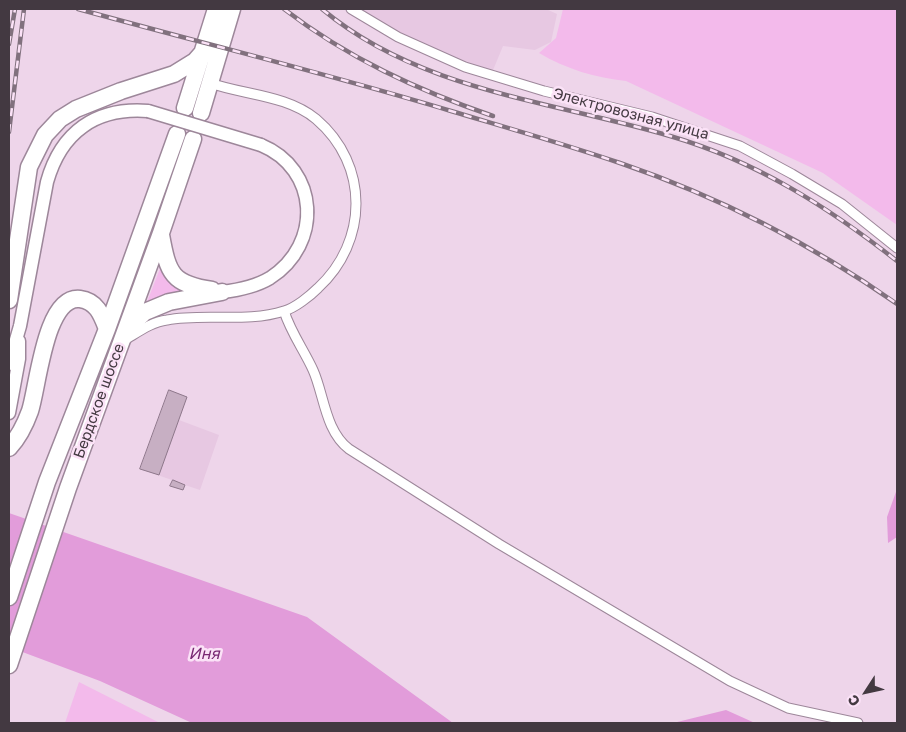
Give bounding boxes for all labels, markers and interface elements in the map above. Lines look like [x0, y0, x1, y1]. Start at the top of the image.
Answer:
street label: Электровозная улица [551, 85, 711, 143]
street label: Бердское шоссе [70, 341, 128, 461]
water label: Иня [188, 644, 220, 664]
north arrow [841, 667, 891, 717]
text: С [843, 692, 863, 710]

